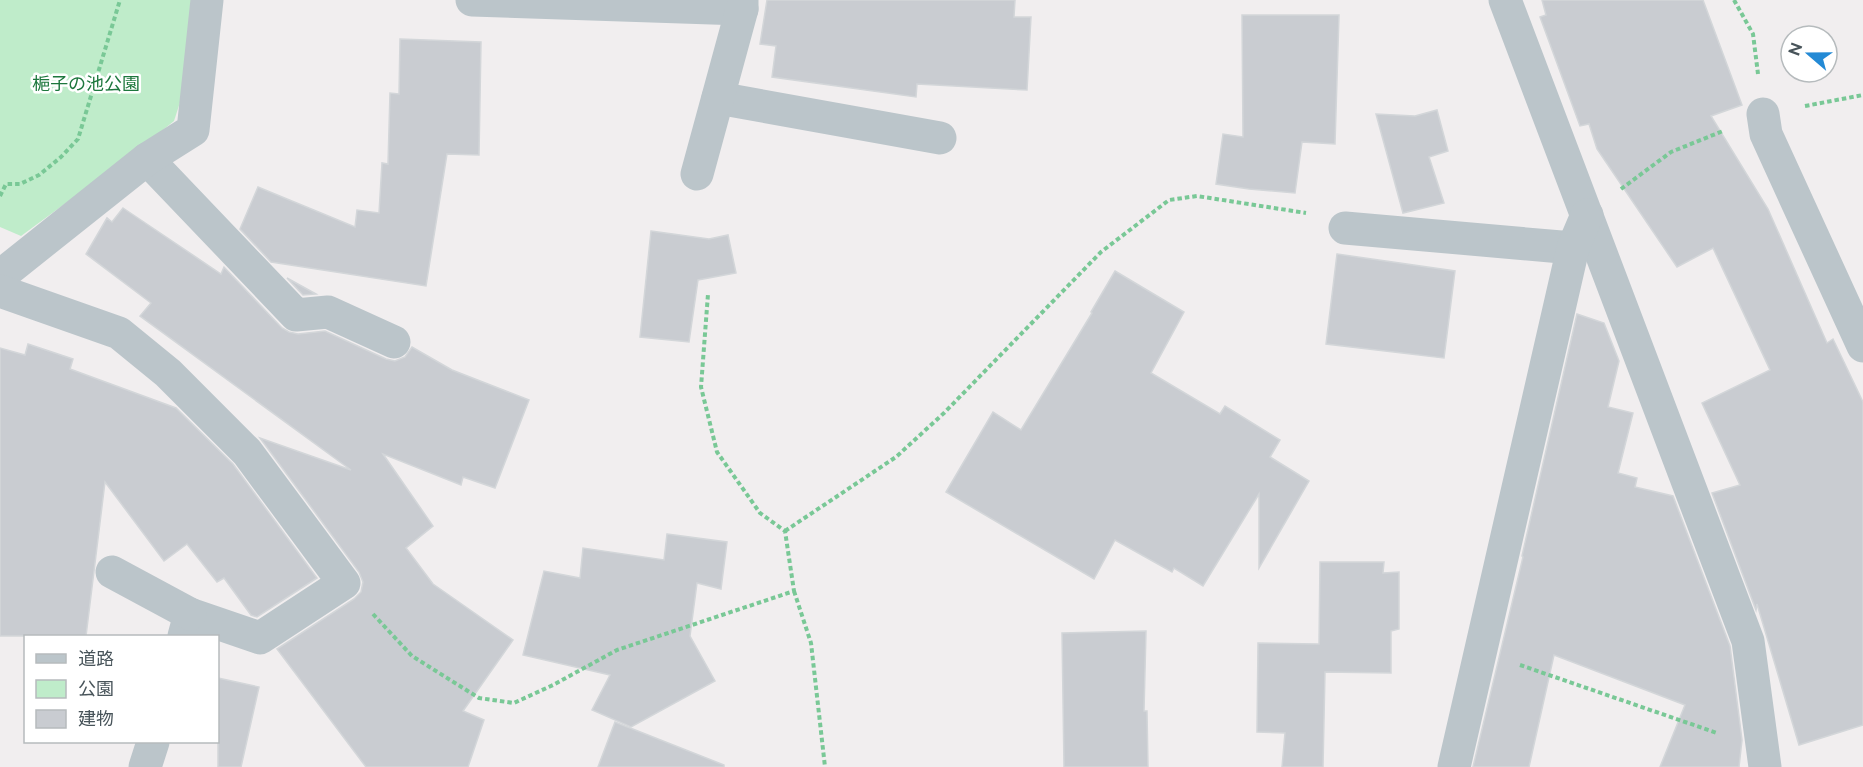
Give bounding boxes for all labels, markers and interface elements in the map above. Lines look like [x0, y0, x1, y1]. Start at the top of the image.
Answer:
north arrow [1779, 24, 1839, 84]
text: N [1784, 40, 1806, 58]
park label: 梔子の池公園 [32, 73, 140, 94]
legend [24, 635, 219, 743]
text: 道路 [78, 648, 114, 669]
text: 公園 [78, 678, 114, 699]
text: 建物 [78, 708, 114, 729]

